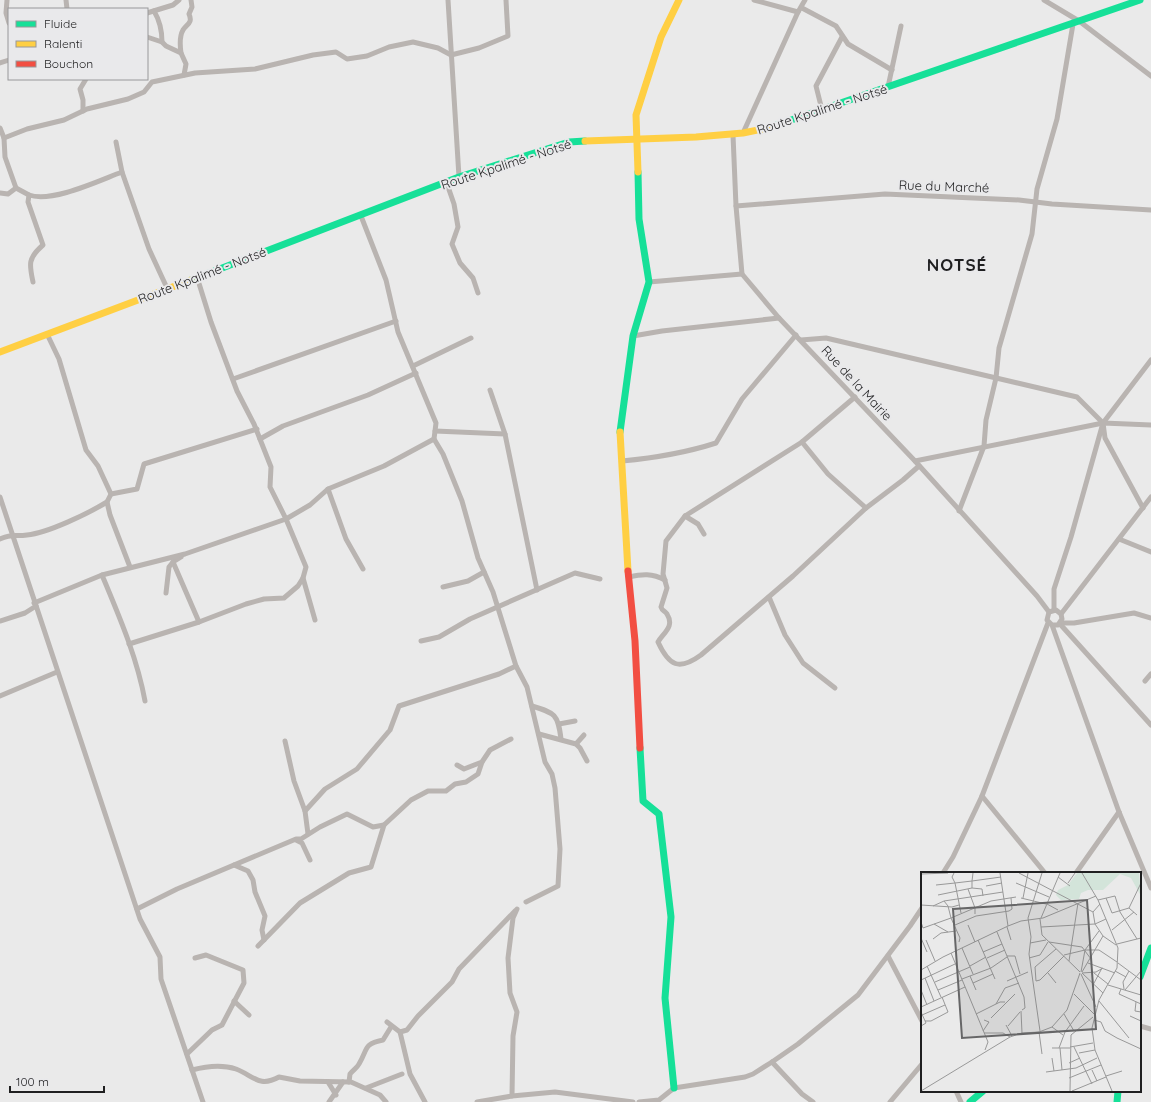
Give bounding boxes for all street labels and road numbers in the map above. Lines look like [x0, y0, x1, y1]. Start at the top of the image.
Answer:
street label: Route Kpalimé - Notsé [755, 80, 889, 138]
street label: Route Kpalimé - Notsé [439, 135, 573, 193]
street label: Rue du Marché [898, 176, 990, 196]
street label: Route Kpalimé - Notsé [136, 243, 268, 307]
street label: Rue de la Mairie [818, 342, 896, 424]

